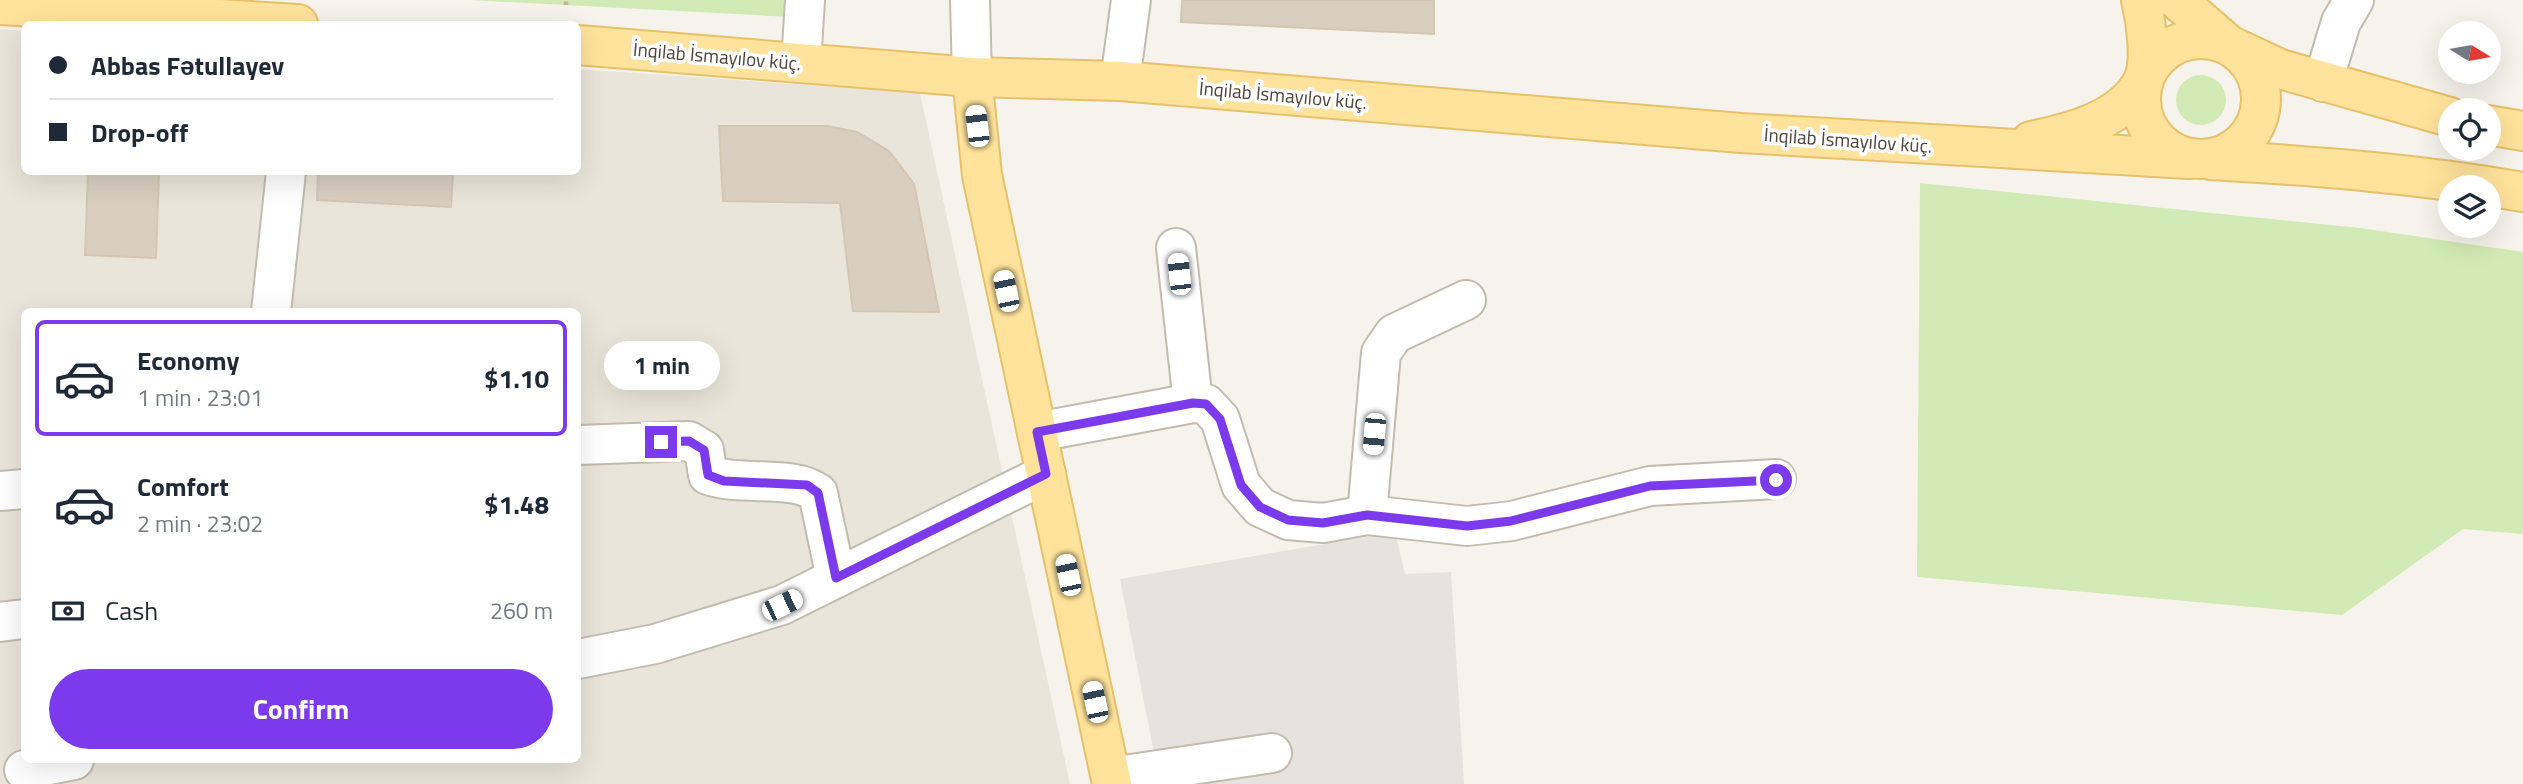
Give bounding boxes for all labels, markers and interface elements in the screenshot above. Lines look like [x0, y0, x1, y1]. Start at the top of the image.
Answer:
north arrow [2438, 21, 2501, 84]
map controls [2438, 21, 2501, 238]
street label: İnqilab İsmayılov küç. [632, 34, 802, 77]
text: Abbas Fətullayev [91, 46, 284, 85]
street label: İnqilab İsmayılov küç. [1198, 73, 1368, 116]
button: locate [2438, 98, 2501, 161]
car [965, 104, 990, 148]
text: Drop-off [91, 113, 188, 152]
street label: İnqilab İsmayılov küç. [1763, 119, 1933, 160]
button: layers [2438, 175, 2501, 238]
car [1167, 252, 1192, 296]
car [992, 268, 1021, 314]
callout: 1 min [603, 340, 719, 390]
text: Economy [137, 341, 239, 380]
icon: car [53, 347, 116, 410]
text: 1 min [634, 348, 690, 383]
text: $1.10 [484, 359, 549, 398]
text: 1 min · 23:01 [137, 380, 263, 415]
car [1362, 412, 1387, 456]
route end [645, 426, 677, 458]
route start [1760, 464, 1792, 496]
text: Comfort [137, 467, 229, 506]
icon: car [53, 473, 116, 536]
text: $1.48 [484, 485, 549, 524]
text: 2 min · 23:02 [137, 506, 263, 541]
car [1054, 552, 1083, 598]
car [759, 586, 806, 624]
text: Cash [105, 591, 158, 630]
icon: cash [49, 592, 87, 630]
text: 260 m [490, 593, 553, 628]
button: Confirm [49, 669, 553, 749]
car [1081, 679, 1110, 725]

